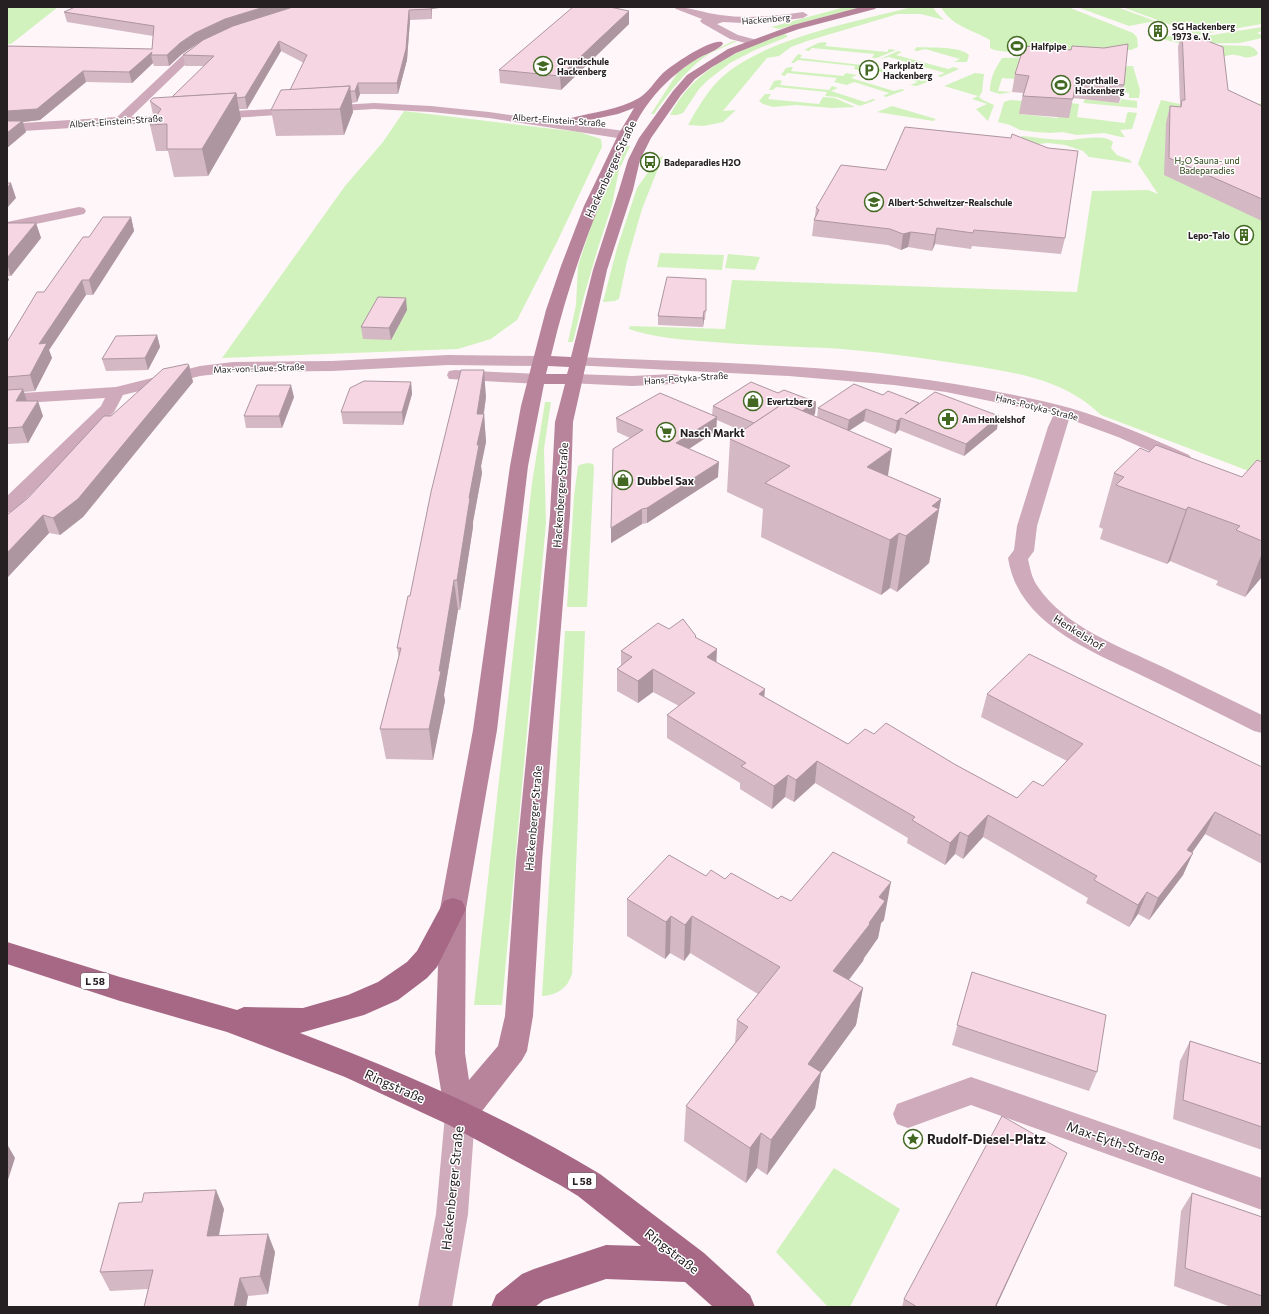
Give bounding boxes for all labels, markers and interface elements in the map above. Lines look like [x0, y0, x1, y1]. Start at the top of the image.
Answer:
street label: Hackenberg [741, 11, 791, 27]
building icon: SG Hackenberg 1973 e. V. [1147, 20, 1169, 42]
place label: SG Hackenberg 1973 e. V. [1172, 21, 1235, 42]
sports icon: Halfpipe [1006, 35, 1028, 57]
place label: Halfpipe [1031, 41, 1067, 52]
school or university icon: Grundschule Hackenberg [532, 55, 554, 77]
place label: Grundschule Hackenberg [557, 56, 609, 77]
parking icon: Parkplatz Hackenberg [858, 59, 880, 81]
place label: Parkplatz Hackenberg [883, 60, 933, 81]
sports icon: Sporthalle Hackenberg [1050, 74, 1072, 96]
place label: Sporthalle Hackenberg [1075, 75, 1125, 96]
street label: Albert-Einstein-Straße [512, 111, 606, 129]
street label: Albert-Einstein-Straße [69, 112, 163, 130]
street label: Hackenberger Straße [582, 118, 638, 220]
bus stop icon: Badeparadies H2O [639, 151, 661, 173]
park label: H₂O Sauna- und Badeparadies [1174, 155, 1240, 176]
place label: Badeparadies H2O [664, 157, 741, 168]
school or university icon: Albert-Schweitzer-Realschule [863, 191, 885, 213]
place label: Albert-Schweitzer-Realschule [888, 197, 1013, 208]
building icon: Lepo-Talo [1233, 224, 1255, 246]
place label: Lepo-Talo [1188, 230, 1231, 241]
street label: Max-von-Laue-Straße [213, 361, 305, 375]
street label: Hans-Potyka-Straße [644, 370, 729, 386]
shop icon: Evertzberg [742, 390, 764, 412]
street label: Hans-Potyka-Straße [995, 391, 1079, 423]
place label: Evertzberg [767, 396, 813, 407]
pharmacy icon: Am Henkelshof [937, 408, 959, 430]
place label: Am Henkelshof [962, 414, 1026, 425]
supermarket icon: Nasch Markt [655, 421, 677, 443]
place label: Nasch Markt [680, 426, 745, 439]
street label: Hackenberger Straße [550, 442, 570, 548]
shop icon: Dubbel Sax [612, 469, 634, 491]
place label: Dubbel Sax [637, 474, 695, 487]
street label: Henkelshof [1051, 611, 1107, 653]
street label: Hackenberger Straße [522, 765, 544, 871]
road number: L 58 [81, 973, 109, 989]
street label: Ringstraße [362, 1066, 428, 1106]
street label: Max-Eyth-Straße [1065, 1118, 1168, 1166]
street label: Hackenberger Straße [438, 1125, 466, 1251]
place icon: Rudolf-Diesel-Platz [902, 1128, 924, 1150]
place label: Rudolf-Diesel-Platz [927, 1131, 1046, 1147]
road number: L 58 [568, 1173, 596, 1189]
street label: Ringstraße [642, 1225, 702, 1277]

